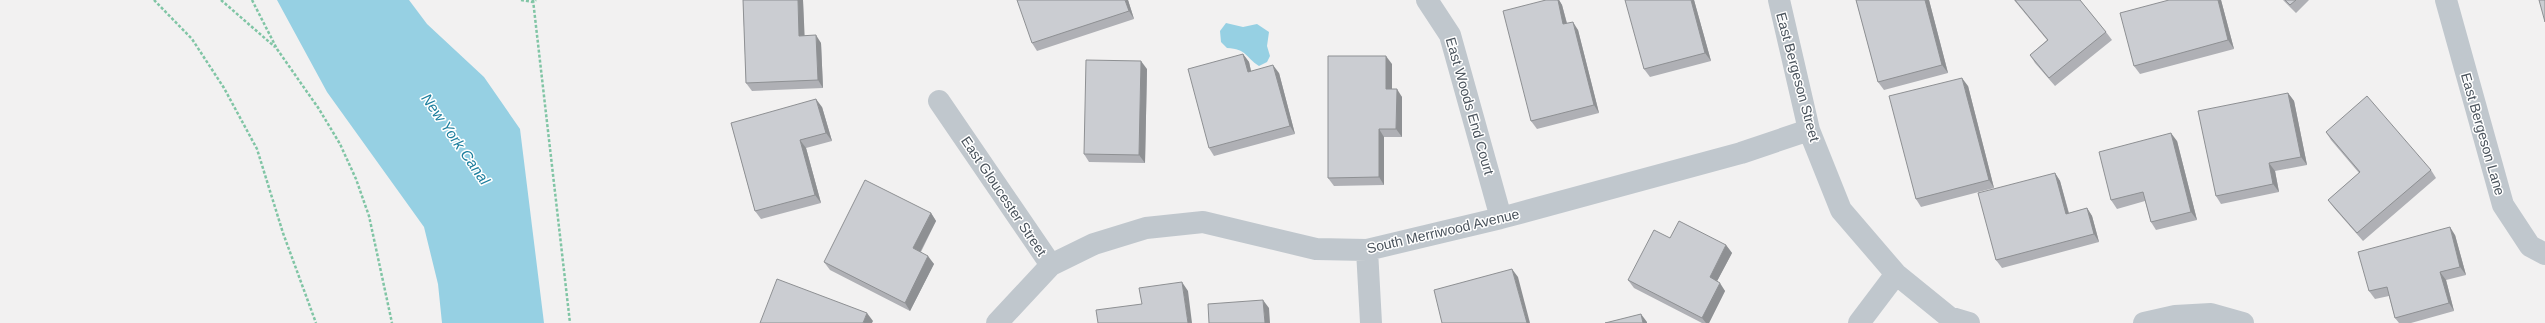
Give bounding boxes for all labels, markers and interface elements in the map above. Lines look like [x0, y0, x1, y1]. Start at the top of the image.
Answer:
street label: East Bergeson Street [1773, 11, 1823, 143]
street label: East Woods End Court [1443, 35, 1497, 177]
street label: East Bergeson Lane [2458, 71, 2508, 197]
water label: New York Canal [418, 90, 494, 188]
street label: East Gloucester Street [958, 133, 1050, 259]
street label: South Merriwood Avenue [1365, 206, 1521, 256]

